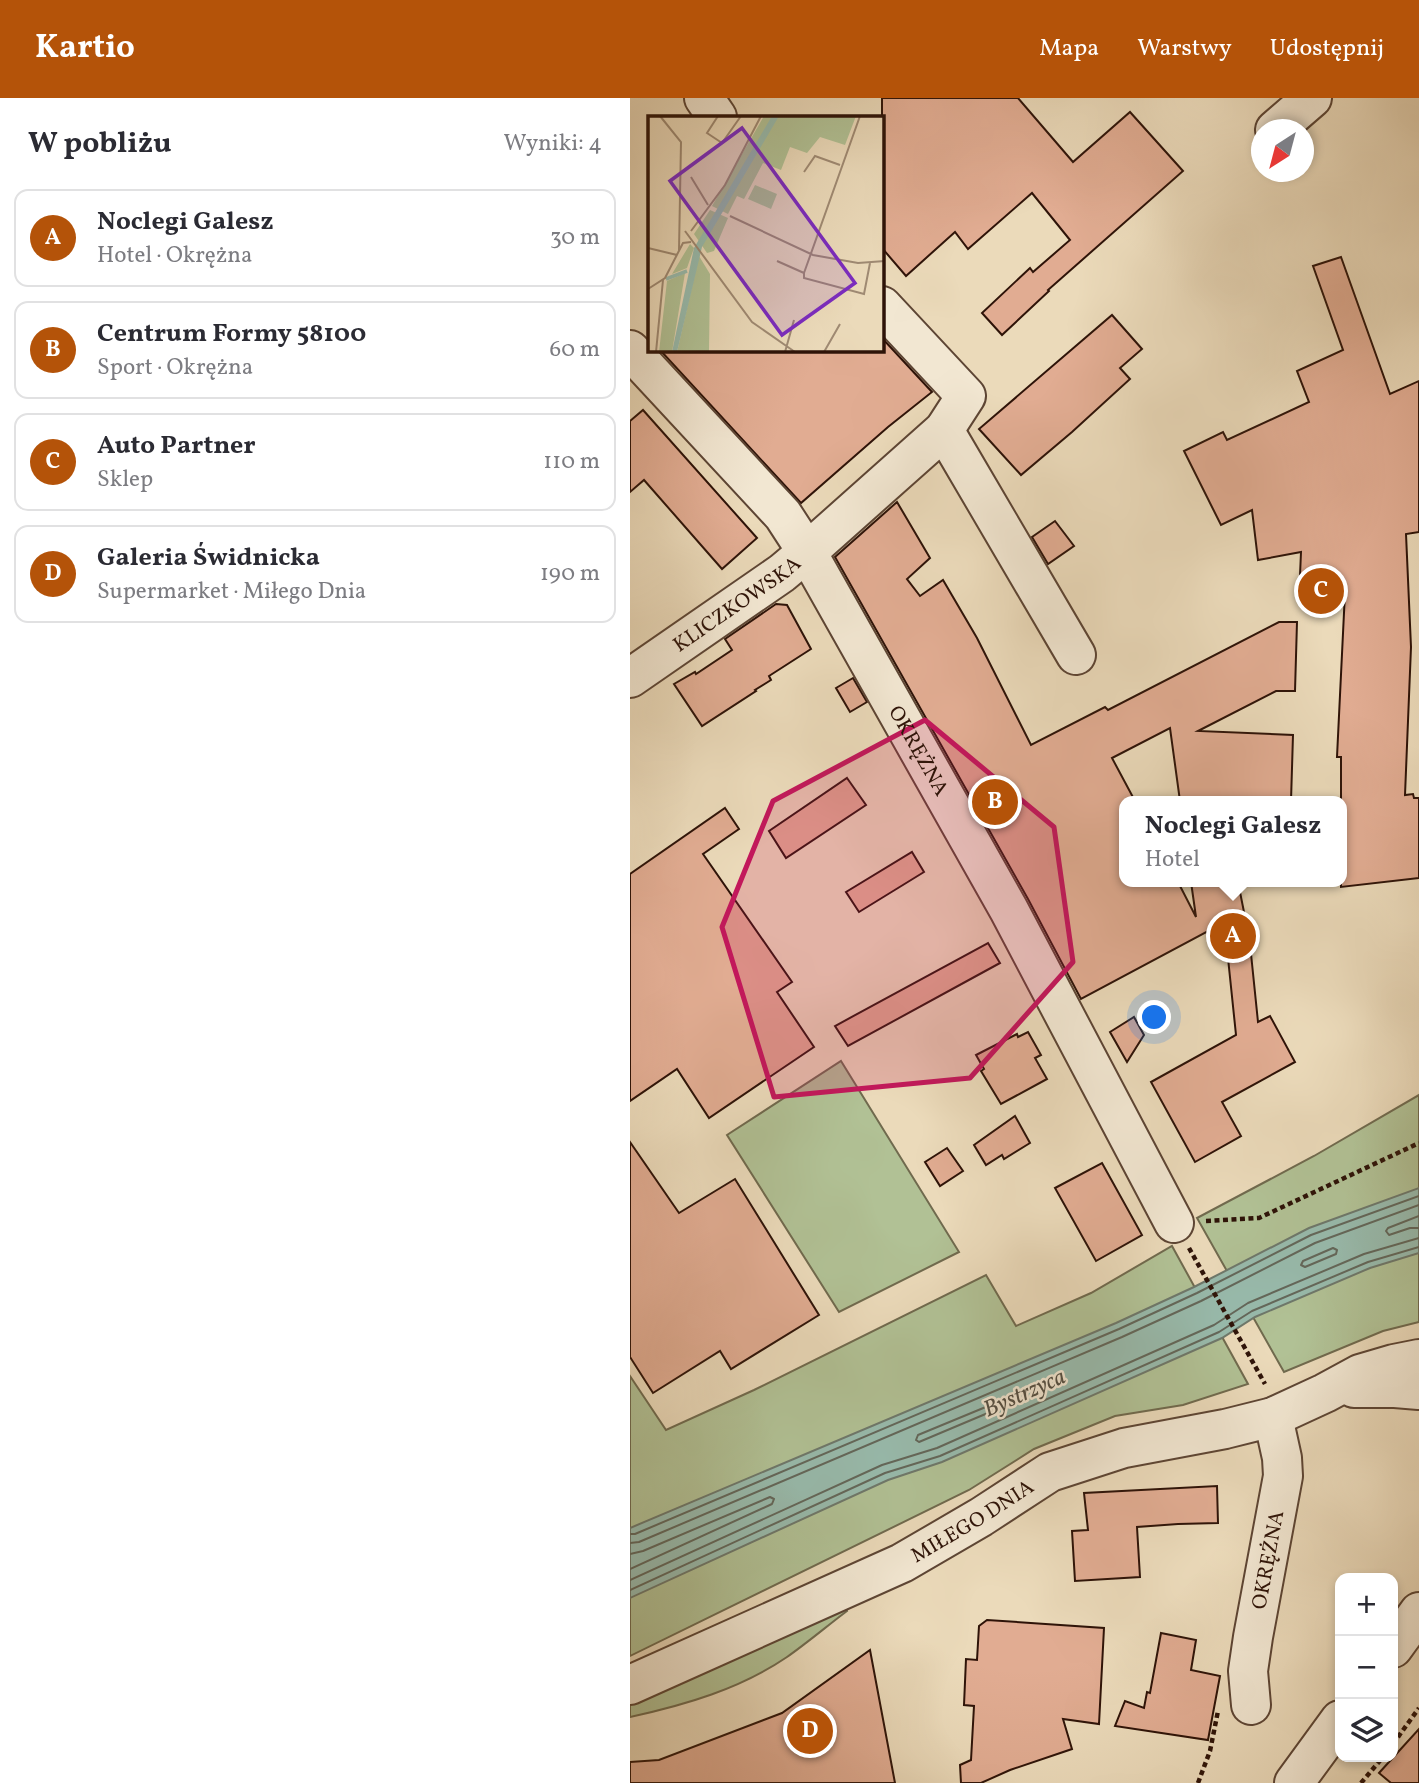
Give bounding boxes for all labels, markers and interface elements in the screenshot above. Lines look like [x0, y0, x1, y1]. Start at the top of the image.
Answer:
text: Kartio [35, 26, 135, 72]
text: Mapa [1039, 32, 1099, 66]
text: Warstwy [1137, 32, 1232, 66]
text: Udostępnij [1270, 32, 1384, 66]
inset map [648, 116, 884, 352]
north arrow [1251, 119, 1314, 182]
text: W pobliżu [28, 123, 171, 165]
text: Wyniki: 4 [504, 128, 602, 160]
text: Noclegi Galesz [97, 204, 274, 240]
text: A [45, 222, 61, 254]
text: 30 m [550, 222, 600, 254]
text: Hotel · Okrężna [97, 240, 252, 272]
text: Centrum Formy 58100 [97, 316, 366, 352]
text: B [45, 334, 61, 366]
text: 60 m [550, 334, 600, 366]
text: Sport · Okrężna [97, 352, 253, 384]
text: Auto Partner [97, 428, 256, 464]
text: C [46, 446, 60, 478]
text: 110 m [543, 446, 600, 478]
text: Sklep [97, 464, 153, 496]
text: Galeria Świdnicka [97, 540, 320, 576]
street label: KLICZKOWSKA [668, 550, 808, 660]
text: D [45, 558, 61, 590]
text: 190 m [540, 558, 600, 590]
pin: C [1298, 565, 1344, 617]
text: Supermarket · Miłego Dnia [97, 576, 366, 608]
street label: OKRĘŻNA [881, 701, 955, 802]
pin: B [972, 776, 1018, 828]
popup [1119, 796, 1347, 887]
text: Noclegi Galesz [1145, 808, 1321, 844]
text: Hotel [1145, 844, 1200, 876]
pin: A [1210, 910, 1256, 962]
your location [1137, 1000, 1171, 1034]
water label: Bystrzyca [979, 1361, 1071, 1426]
street label: MIŁEGO DNIA [906, 1473, 1040, 1571]
street label: OKRĘŻNA [1245, 1508, 1292, 1612]
map controls [1335, 1573, 1398, 1762]
button: + [1335, 1573, 1398, 1636]
button: − [1335, 1636, 1398, 1699]
button: layers [1335, 1699, 1398, 1762]
pin: D [787, 1705, 833, 1757]

